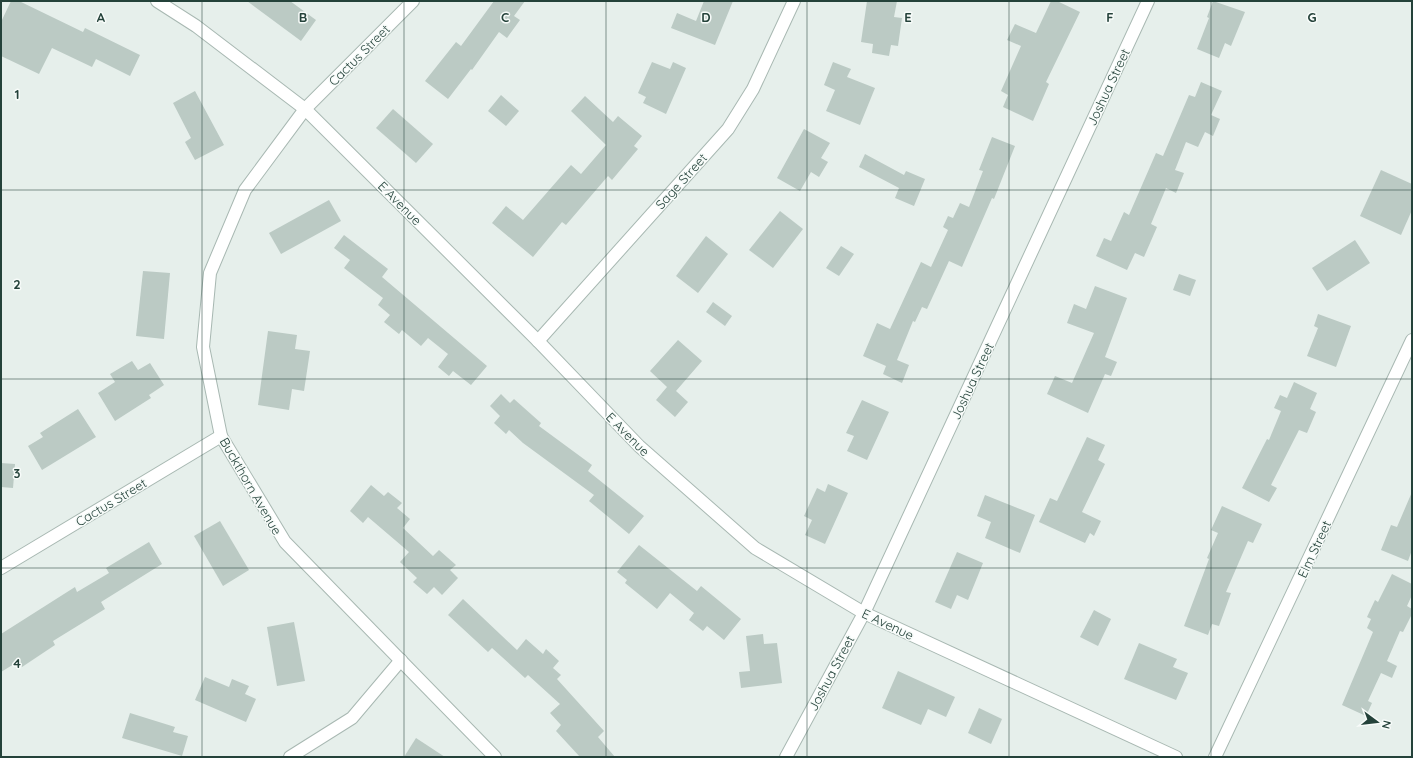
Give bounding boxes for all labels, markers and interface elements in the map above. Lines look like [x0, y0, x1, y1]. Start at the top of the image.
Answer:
text: A [97, 9, 106, 25]
text: B [299, 9, 307, 25]
text: C [501, 9, 509, 25]
text: D [701, 9, 711, 25]
text: E [904, 9, 912, 25]
text: F [1106, 9, 1114, 25]
text: G [1307, 9, 1317, 25]
street label: Cactus Street [325, 21, 393, 89]
street label: Joshua Street [1083, 46, 1133, 128]
text: 1 [14, 86, 20, 102]
street label: Sage Street [652, 150, 710, 212]
street label: E Avenue [375, 178, 425, 228]
text: 2 [13, 276, 21, 292]
street label: Joshua Street [947, 340, 997, 422]
street label: E Avenue [603, 409, 653, 459]
street label: Buckthorn Avenue [217, 434, 285, 538]
text: 3 [14, 465, 21, 481]
street label: Cactus Street [73, 475, 149, 529]
street label: Elm Street [1294, 518, 1334, 580]
street label: E Avenue [860, 605, 916, 643]
street label: Joshua Street [804, 633, 858, 713]
text: 4 [13, 655, 21, 671]
north arrow [1357, 702, 1397, 742]
text: N [1379, 719, 1394, 730]

